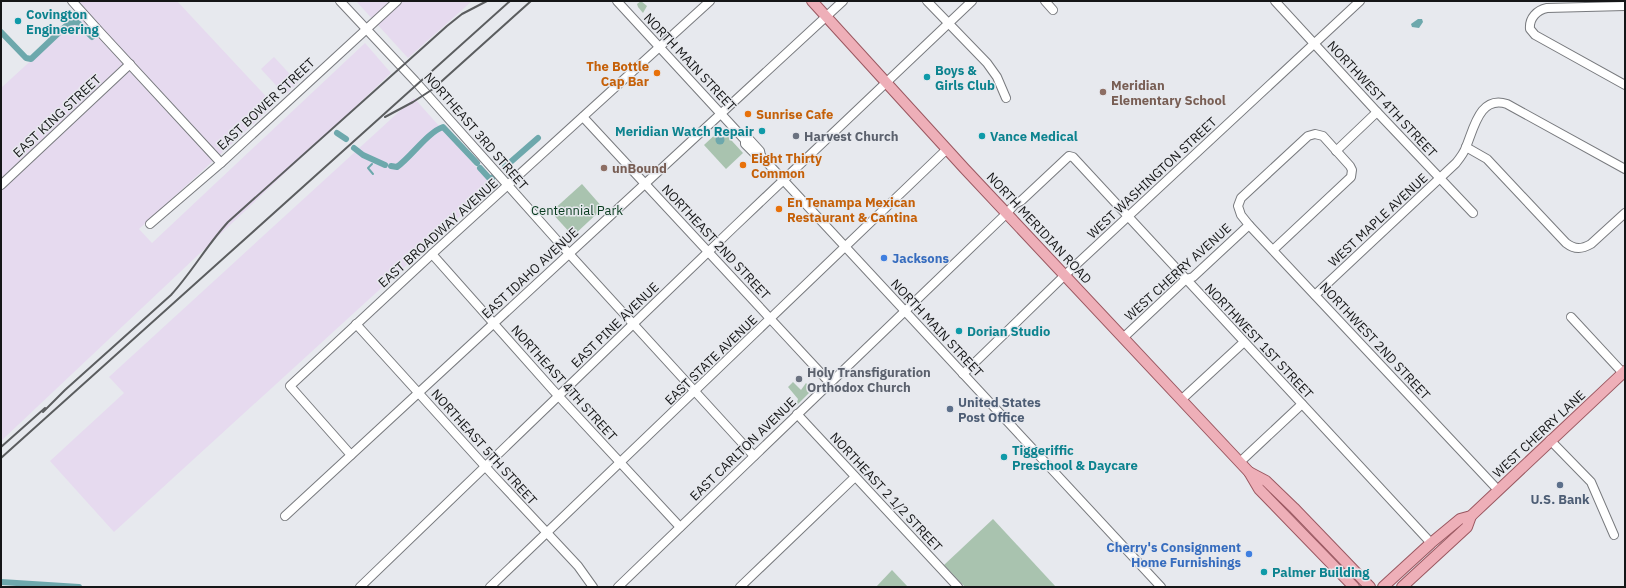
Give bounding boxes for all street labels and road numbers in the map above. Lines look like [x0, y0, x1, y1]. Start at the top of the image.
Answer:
street label: NORTH MAIN STREET [640, 9, 740, 115]
street label: NORTHWEST 4TH STREET [1324, 37, 1441, 161]
street label: EAST BOWER STREET [213, 54, 319, 154]
street label: NORTHEAST 3RD STREET [420, 69, 532, 194]
street label: EAST KING STREET [9, 70, 105, 161]
street label: WEST WASHINGTON STREET [1084, 113, 1221, 243]
street label: NORTH MERIDIAN ROAD [983, 169, 1095, 287]
street label: WEST MAPLE AVENUE [1325, 170, 1431, 270]
street label: EAST BROADWAY AVENUE [375, 175, 501, 291]
street label: NORTHEAST 2ND STREET [658, 181, 774, 304]
street label: WEST CHERRY AVENUE [1121, 220, 1235, 324]
street label: EAST IDAHO AVENUE [478, 224, 582, 322]
street label: NORTH MAIN STREET [887, 275, 987, 381]
street label: EAST PINE AVENUE [568, 279, 662, 371]
street label: NORTHWEST 2ND STREET [1316, 279, 1434, 404]
street label: NORTHWEST 1ST STREET [1201, 280, 1317, 403]
street label: EAST STATE AVENUE [661, 311, 761, 409]
street label: NORTHEAST 4TH STREET [507, 322, 621, 445]
street label: NORTHEAST 5TH STREET [427, 386, 541, 509]
street label: WEST CHERRY LANE [1489, 387, 1589, 481]
street label: EAST CARLTON AVENUE [686, 394, 800, 504]
street label: NORTHEAST 2 1/2 STREET [826, 429, 946, 556]

